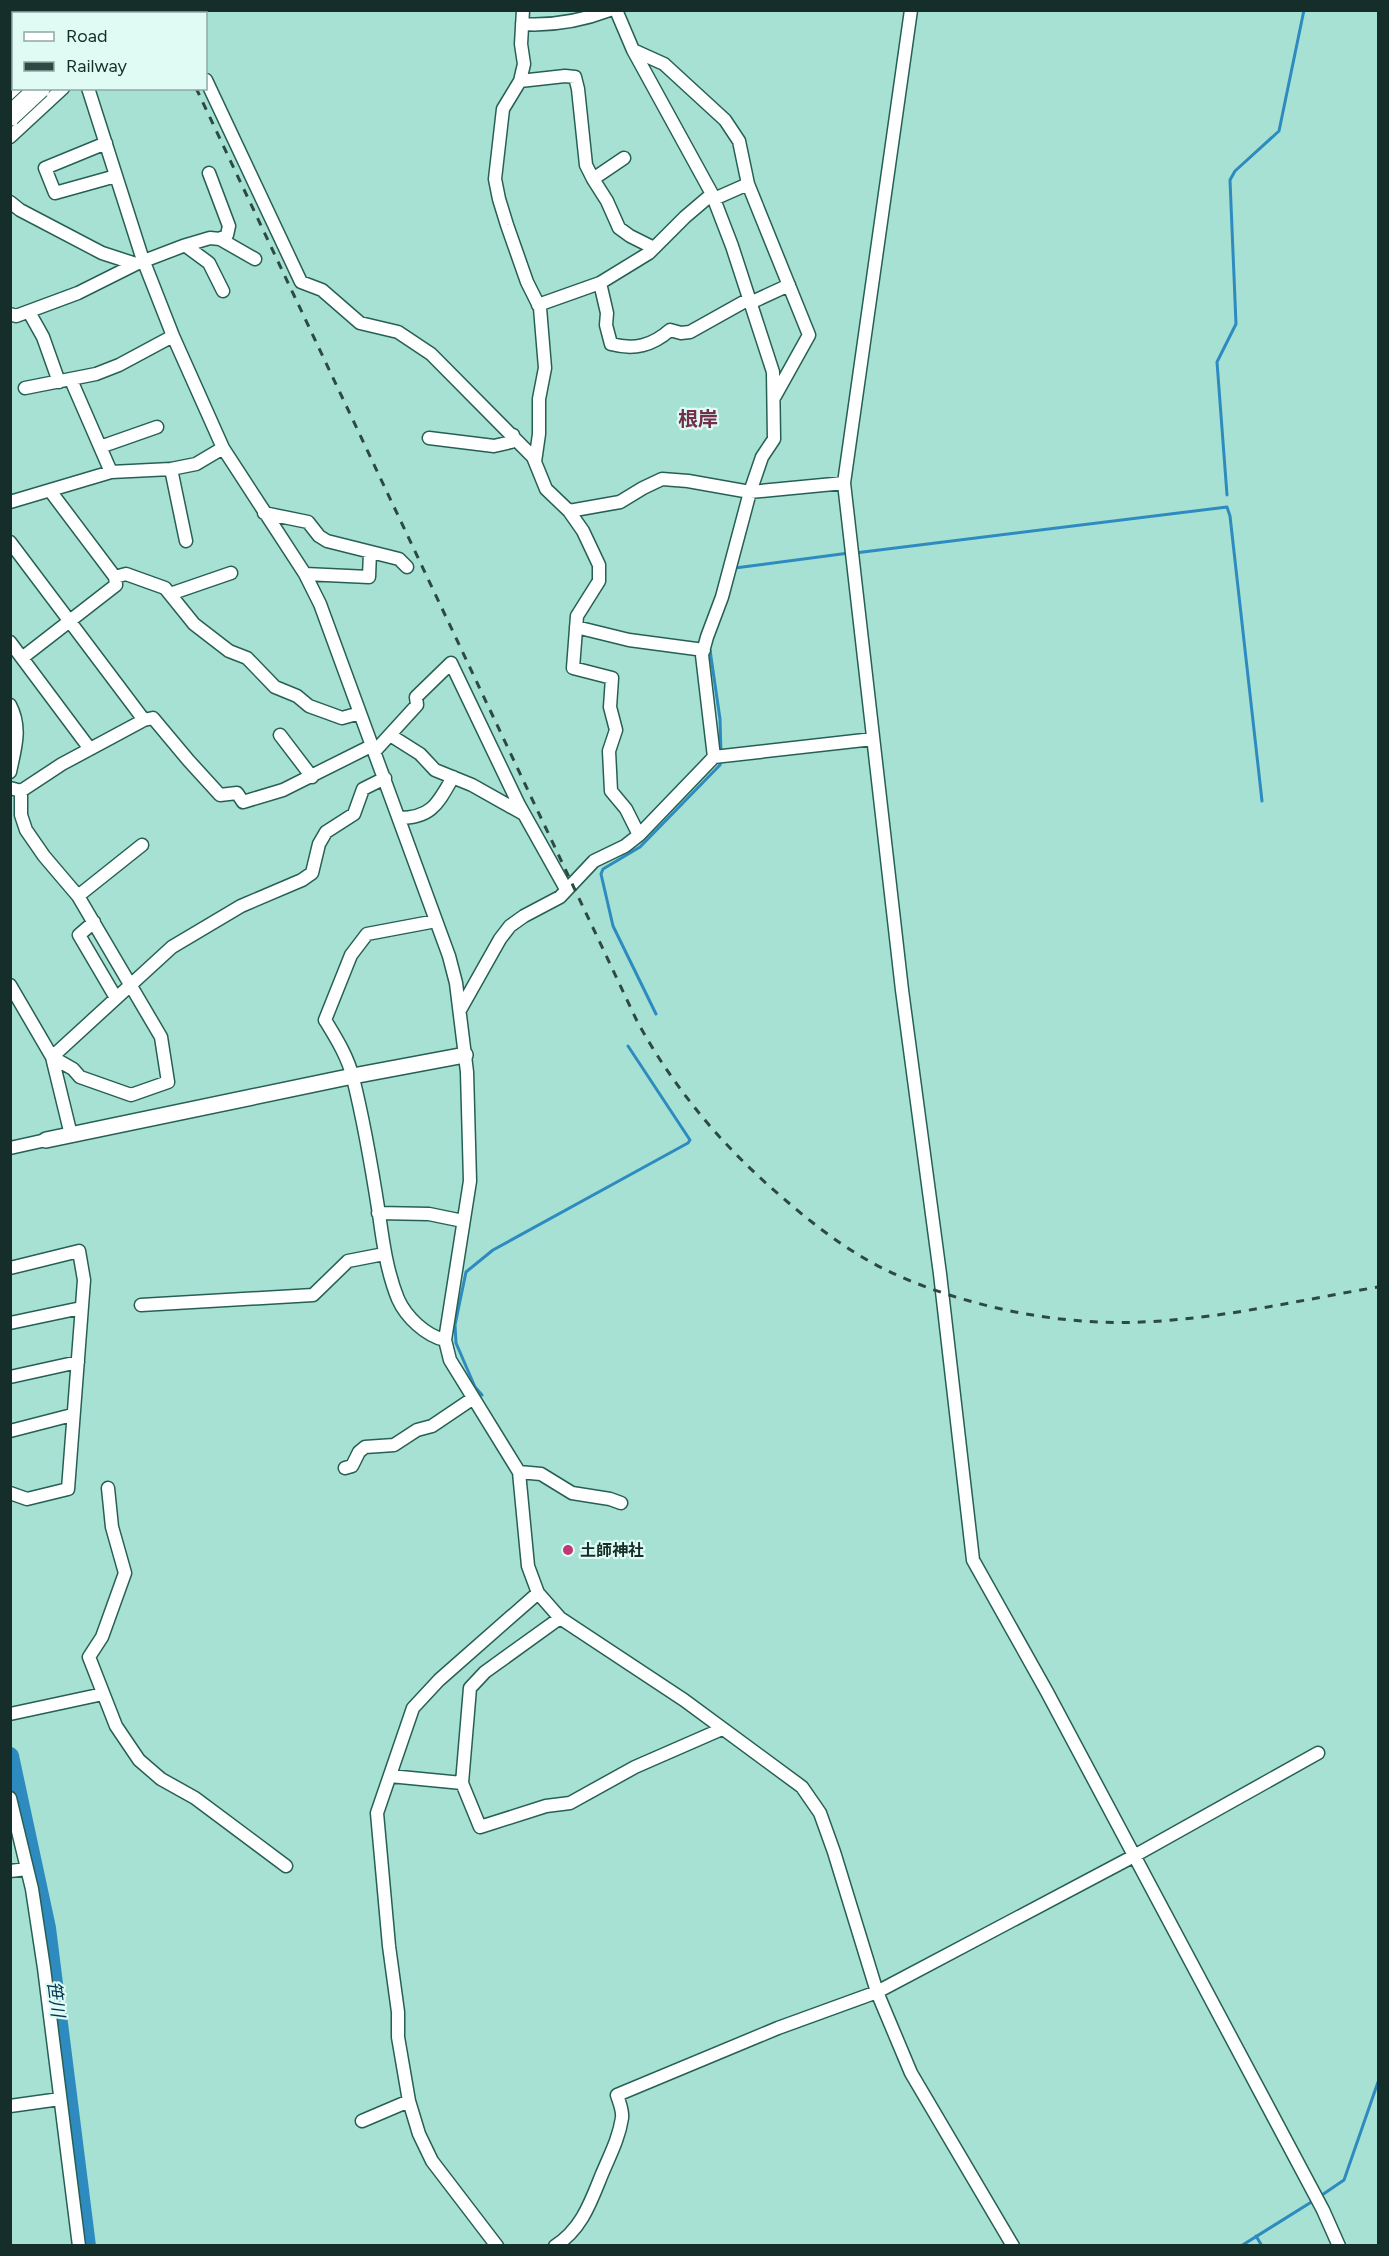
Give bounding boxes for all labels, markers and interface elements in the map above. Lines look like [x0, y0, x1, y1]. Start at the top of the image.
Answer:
legend [12, 12, 207, 90]
text: Road [66, 25, 107, 47]
text: Railway [66, 55, 128, 77]
district label: 根岸 [678, 407, 718, 431]
place label: 土師神社 [580, 1541, 644, 1560]
marker: 土師神社 [561, 1543, 575, 1557]
water label: 笹川 [43, 1980, 69, 2020]

